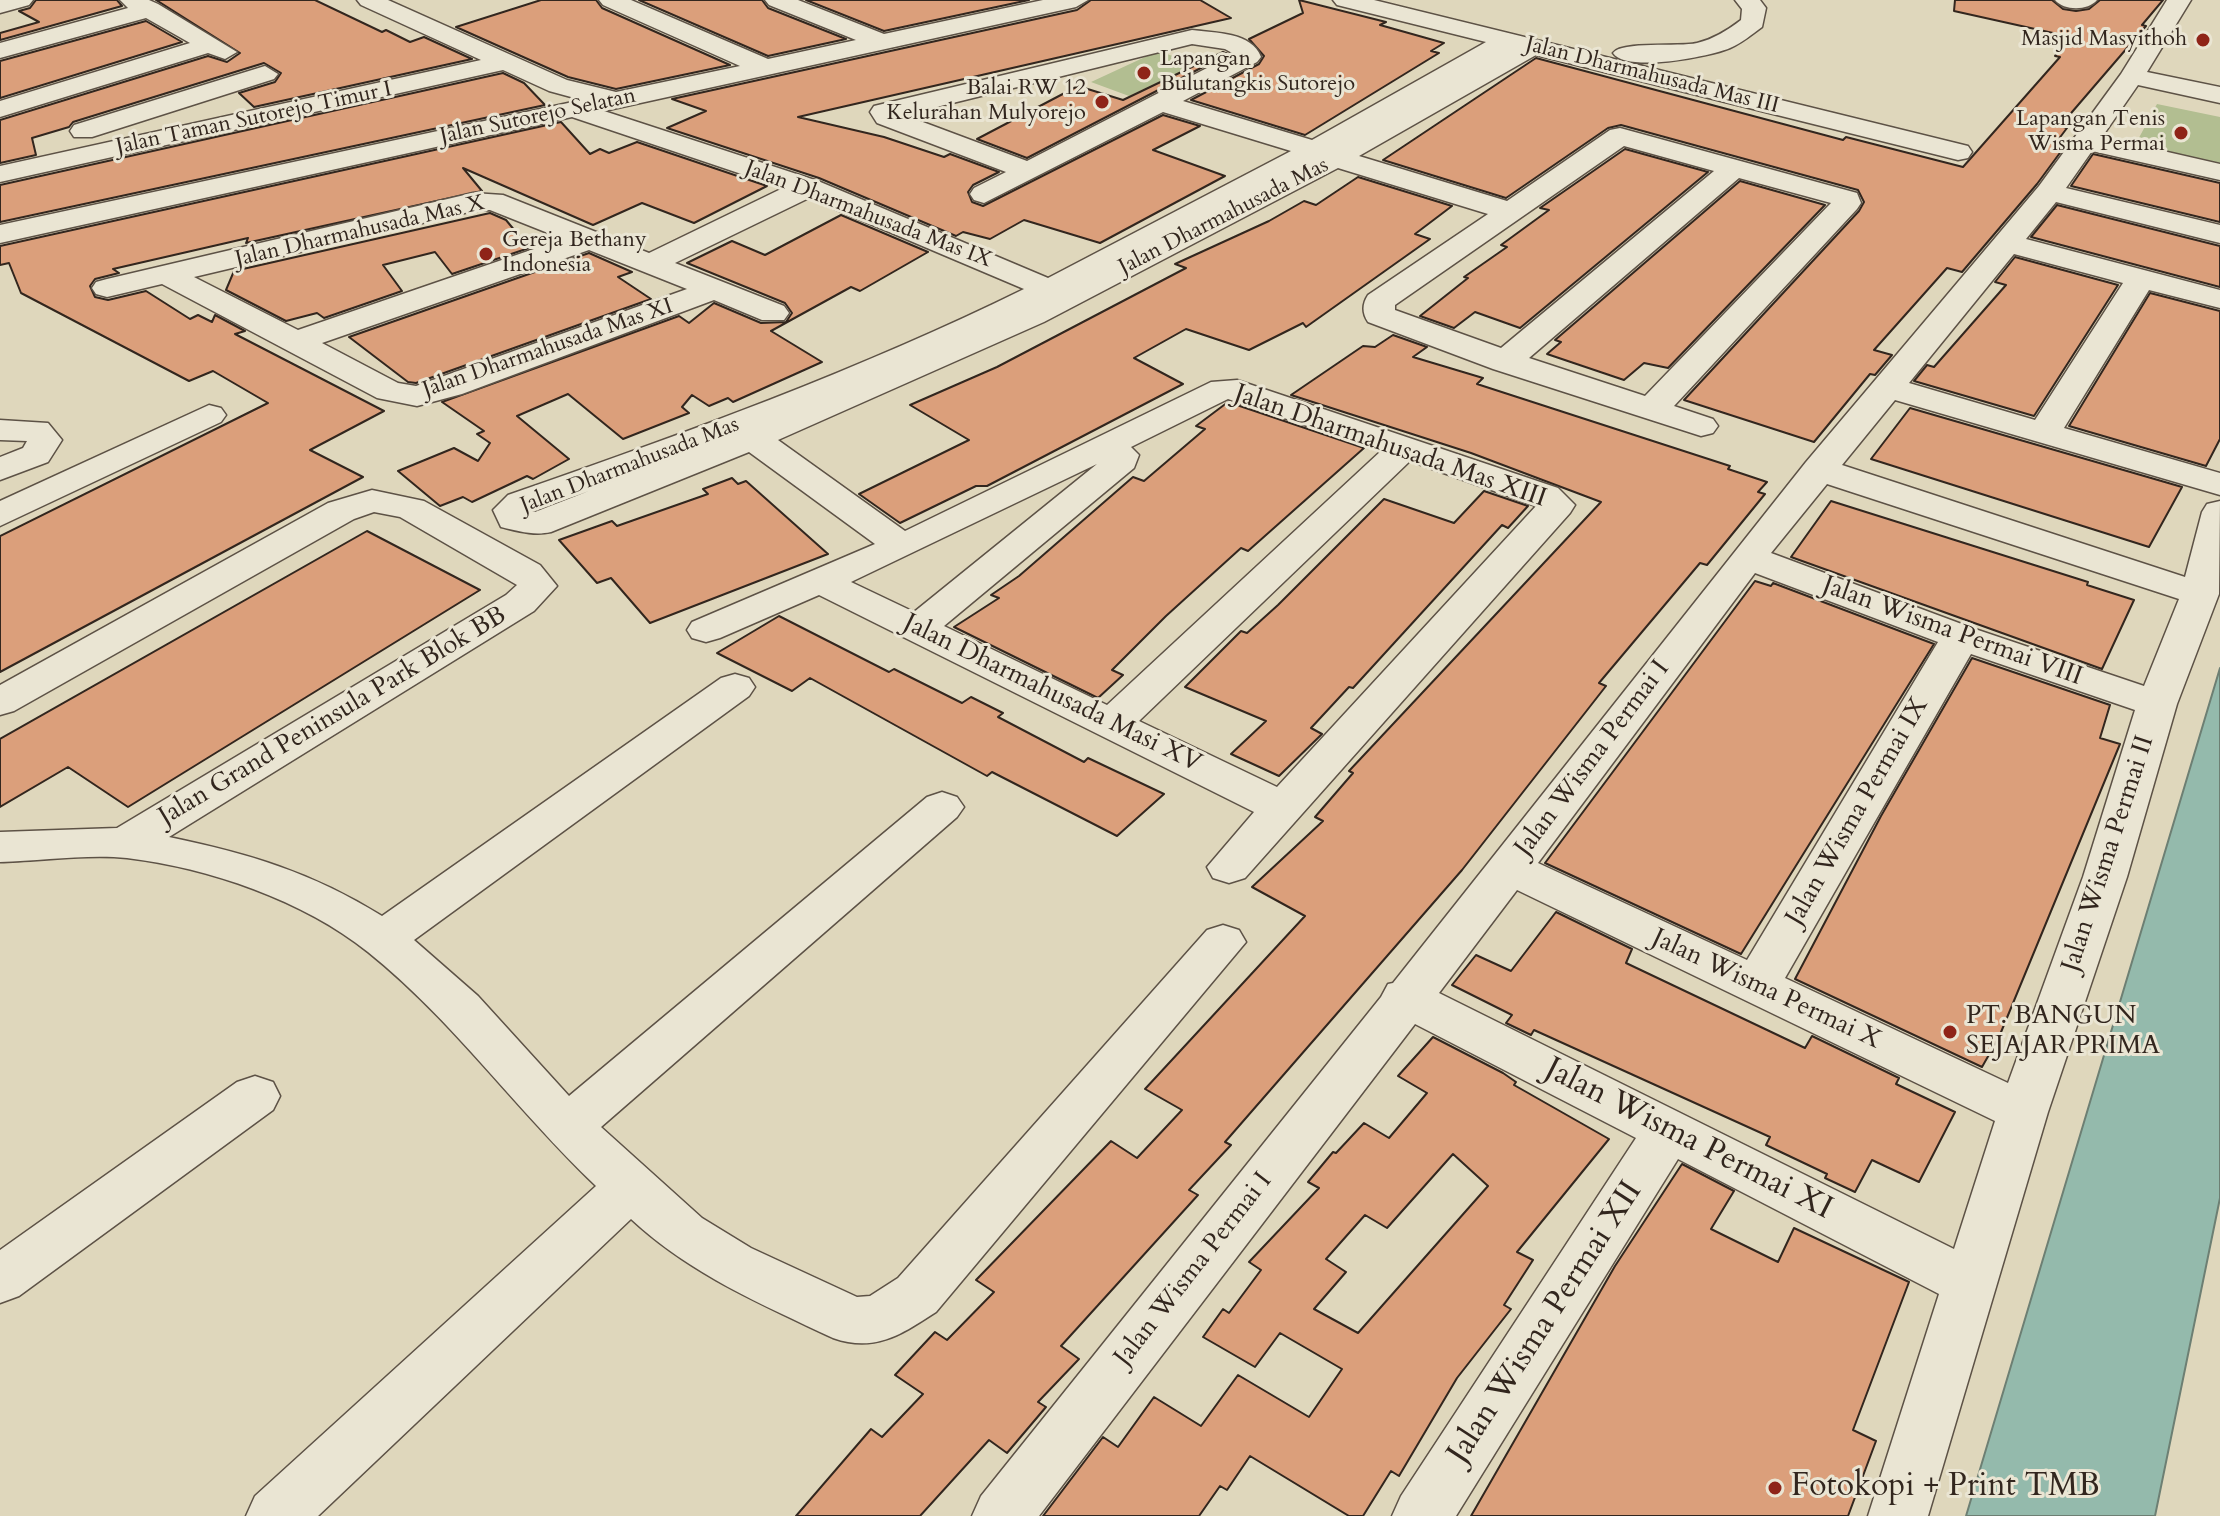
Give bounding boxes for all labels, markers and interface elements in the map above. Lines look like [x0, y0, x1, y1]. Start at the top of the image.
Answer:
place label: Masjid Masyithoh [2021, 27, 2187, 53]
marker: Masjid Masyithoh [2194, 31, 2212, 49]
street label: Jalan Dharmahusada Mas III [1523, 32, 1781, 120]
place label: Lapangan Bulutangkis Sutorejo [1160, 47, 1355, 98]
marker: Lapangan Bulutangkis Sutorejo [1135, 64, 1153, 82]
place label: Balai RW 12 Kelurahan Mulyorejo [886, 76, 1086, 128]
street label: Jalan Taman Sutorejo Timur I [114, 77, 394, 161]
street label: Jalan Sutorejo Selatan [438, 83, 638, 151]
marker: Balai RW 12 Kelurahan Mulyorejo [1093, 93, 1111, 111]
place label: Lapangan Tenis Wisma Permai [2016, 107, 2165, 158]
marker: Lapangan Tenis Wisma Permai [2172, 124, 2190, 142]
street label: Jalan Dharmahusada Mas [1115, 153, 1333, 281]
street label: Jalan Dharmahusada Mas IX [741, 156, 995, 274]
street label: Jalan Dharmahusada Mas X [233, 190, 487, 274]
place label: Gereja Bethany Indonesia [502, 228, 647, 280]
marker: Gereja Bethany Indonesia [477, 245, 495, 263]
street label: Jalan Dharmahusada Mas XI [420, 294, 676, 404]
street label: Jalan Dharmahusada Mas XIII [1230, 379, 1550, 515]
street label: Jalan Dharmahusada Mas [517, 412, 743, 520]
street label: Jalan Wisma Permai VIII [1818, 570, 2086, 694]
street label: Jalan Grand Peninsula Park Blok BB [154, 601, 512, 833]
street label: Jalan Dharmahusada Masi XV [898, 608, 1206, 780]
street label: Jalan Wisma Permai I [1509, 655, 1677, 863]
street label: Jalan Wisma Permai IX [1780, 692, 1936, 932]
street label: Jalan Wisma Permai II [2056, 732, 2162, 976]
street label: Jalan Wisma Permai X [1646, 923, 1886, 1057]
place label: PT. BANGUN SEJAJAR PRIMA [1966, 1001, 2160, 1062]
marker: PT. BANGUN SEJAJAR PRIMA [1941, 1023, 1959, 1041]
street label: Jalan Wisma Permai XI [1538, 1051, 1838, 1229]
street label: Jalan Wisma Permai I [1109, 1167, 1279, 1373]
street label: Jalan Wisma Permai XII [1440, 1175, 1652, 1471]
place label: Fotokopi + Print TMB [1791, 1469, 2100, 1507]
marker: Fotokopi + Print TMB [1766, 1479, 1784, 1497]

